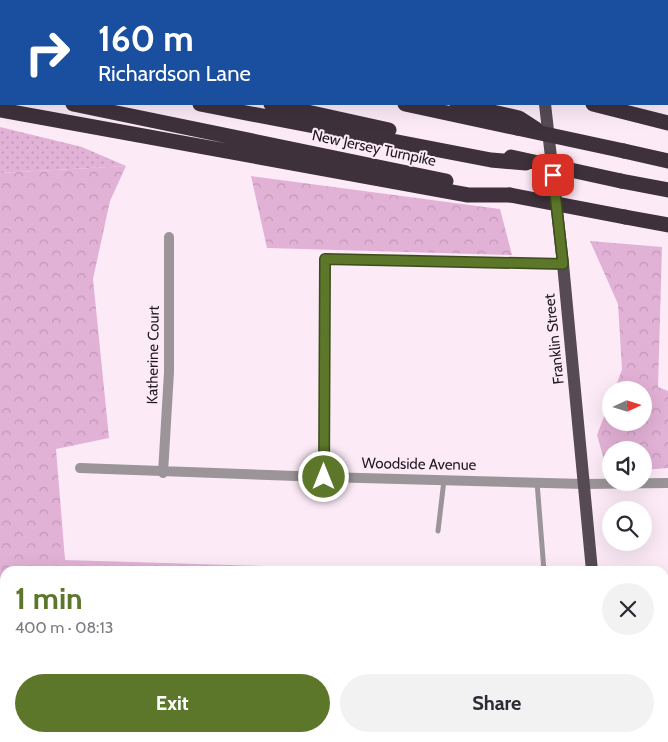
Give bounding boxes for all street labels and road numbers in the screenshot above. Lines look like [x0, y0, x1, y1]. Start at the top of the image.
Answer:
street label: New Jersey Turnpike [310, 126, 438, 170]
street label: Franklin Street [540, 293, 568, 385]
street label: Katherine Court [143, 305, 163, 405]
street label: Woodside Avenue [361, 454, 477, 474]

